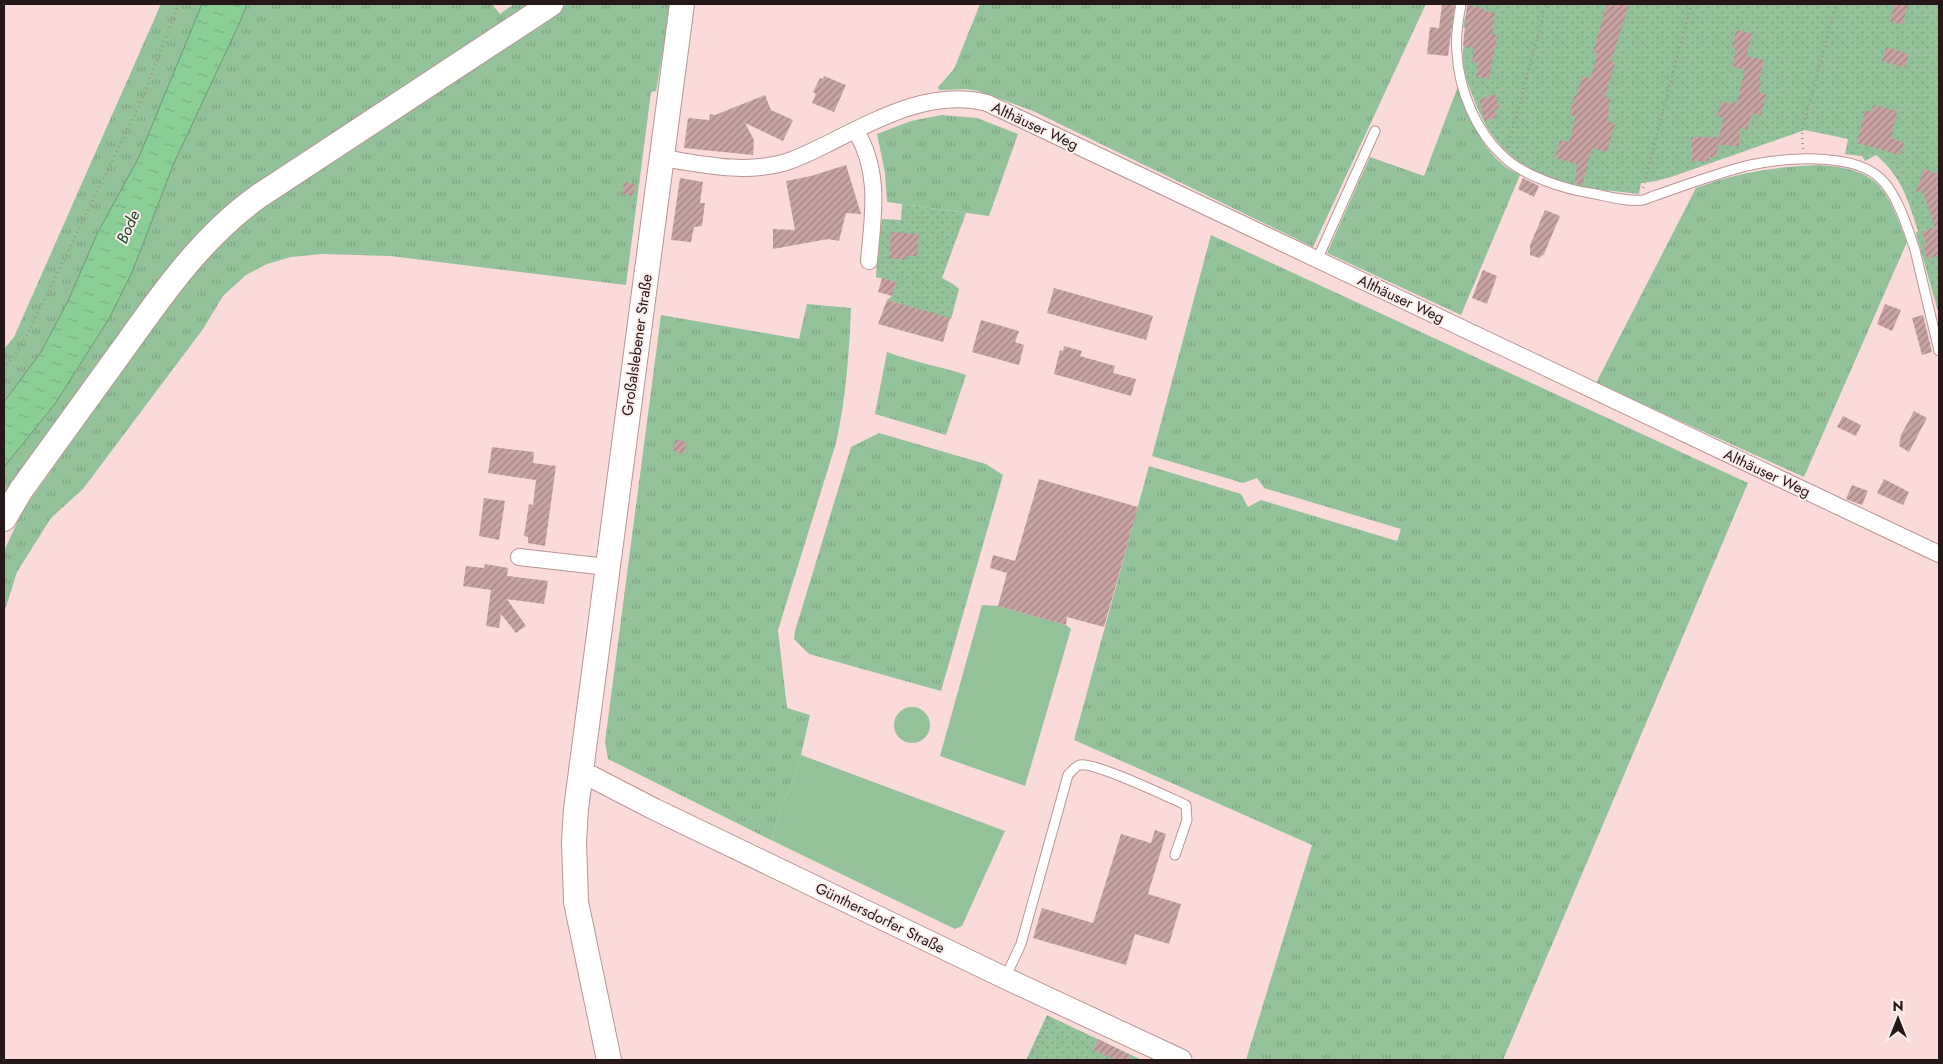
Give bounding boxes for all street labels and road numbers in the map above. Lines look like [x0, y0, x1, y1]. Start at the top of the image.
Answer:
street label: Althäuser Weg [988, 96, 1082, 156]
street label: Althäuser Weg [1354, 269, 1448, 329]
street label: Großalslebener Straße [616, 272, 658, 417]
street label: Althäuser Weg [1720, 443, 1814, 503]
street label: Günthersdorfer Straße [811, 877, 949, 959]

